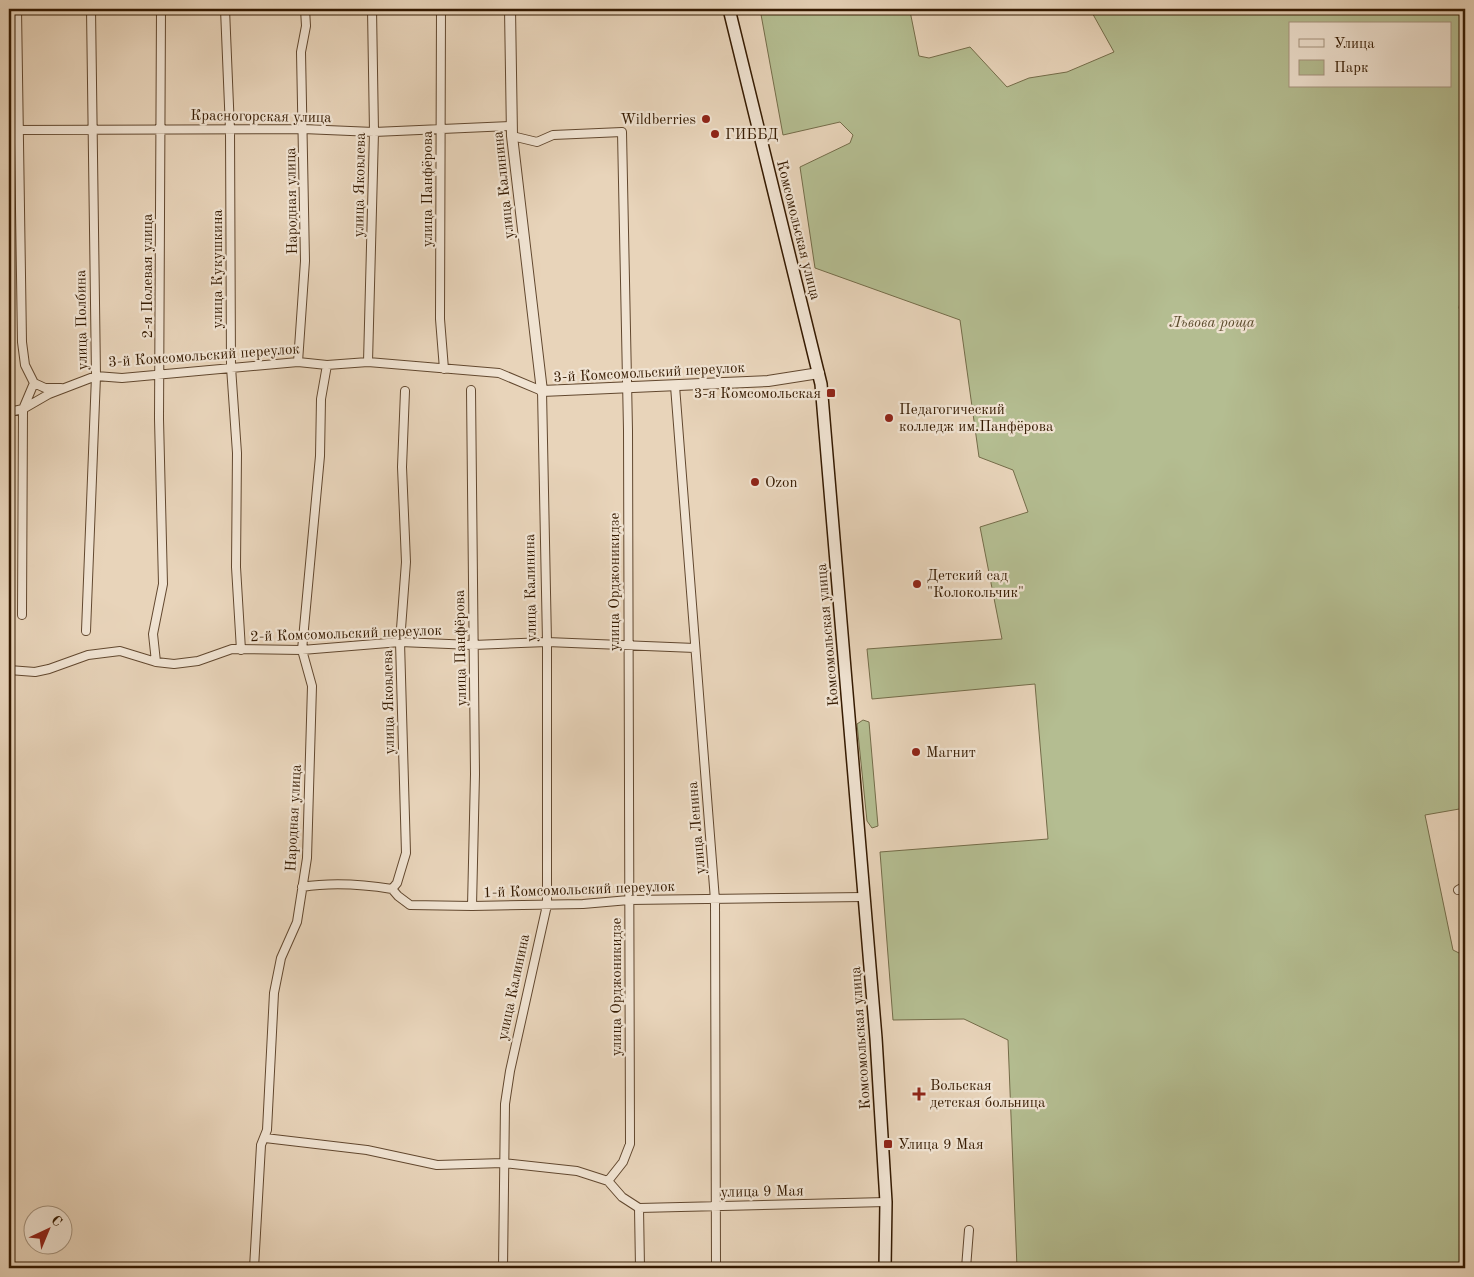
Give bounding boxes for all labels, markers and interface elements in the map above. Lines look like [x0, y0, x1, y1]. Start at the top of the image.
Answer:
legend [1289, 22, 1452, 88]
text: Улица [1334, 37, 1375, 52]
text: Парк [1334, 61, 1369, 76]
street label: Красногорская улица [190, 109, 332, 126]
place label: Wildberries [620, 113, 696, 128]
marker: Wildberries [700, 113, 712, 125]
marker: ГИББД [709, 128, 721, 140]
place label: ГИББД [725, 128, 778, 143]
street label: улица Панфёрова [421, 130, 436, 247]
street label: улица Калинина [491, 130, 518, 240]
street label: улица Яковлева [352, 132, 369, 238]
street label: Народная улица [284, 147, 301, 255]
street label: Комсомольская улица [773, 159, 822, 302]
street label: улица Кукушкина [211, 209, 226, 329]
street label: 2-я Полевая улица [141, 213, 156, 338]
street label: улица Полбина [74, 269, 91, 370]
park label: Львова роща [1169, 316, 1255, 331]
street label: 3-й Комсомольский переулок [108, 342, 301, 371]
street label: 3-й Комсомольский переулок [553, 361, 746, 386]
place label: 3-я Комсомольская [694, 387, 821, 402]
marker: 3-я Комсомольская [825, 387, 837, 399]
place label: Педагогический колледж им.Панфёрова [899, 403, 1054, 435]
marker: Педагогический колледж им.Панфёрова [883, 412, 895, 424]
marker: Ozon [749, 476, 761, 488]
place label: Ozon [765, 476, 798, 491]
street label: улица Орджоникидзе [608, 513, 623, 651]
street label: улица Калинина [523, 533, 540, 642]
street label: Комсомольская улица [815, 562, 842, 707]
place label: Детский сад "Колокольчик" [927, 569, 1024, 601]
marker: Детский сад "Колокольчик" [911, 578, 923, 590]
street label: улица Панфёрова [453, 589, 470, 706]
street label: 2-й Комсомольский переулок [250, 624, 443, 645]
street label: улица Яковлева [381, 649, 398, 755]
marker: Магнит [910, 746, 922, 758]
place label: Магнит [926, 746, 976, 761]
street label: Народная улица [284, 763, 305, 872]
street label: улица Ленина [686, 780, 709, 875]
street label: 1-й Комсомольский переулок [483, 880, 676, 901]
street label: улица Орджоникидзе [610, 918, 625, 1056]
street label: улица Калинина [496, 932, 533, 1042]
street label: Комсомольская улица [849, 965, 874, 1110]
place label: Вольская детская больница [930, 1079, 1046, 1111]
marker: Вольская детская больница [912, 1087, 926, 1101]
marker: Улица 9 Мая [882, 1138, 894, 1150]
place label: Улица 9 Мая [898, 1138, 984, 1153]
street label: улица 9 Мая [720, 1184, 804, 1201]
north arrow [22, 1204, 72, 1254]
text: С [48, 1213, 65, 1230]

